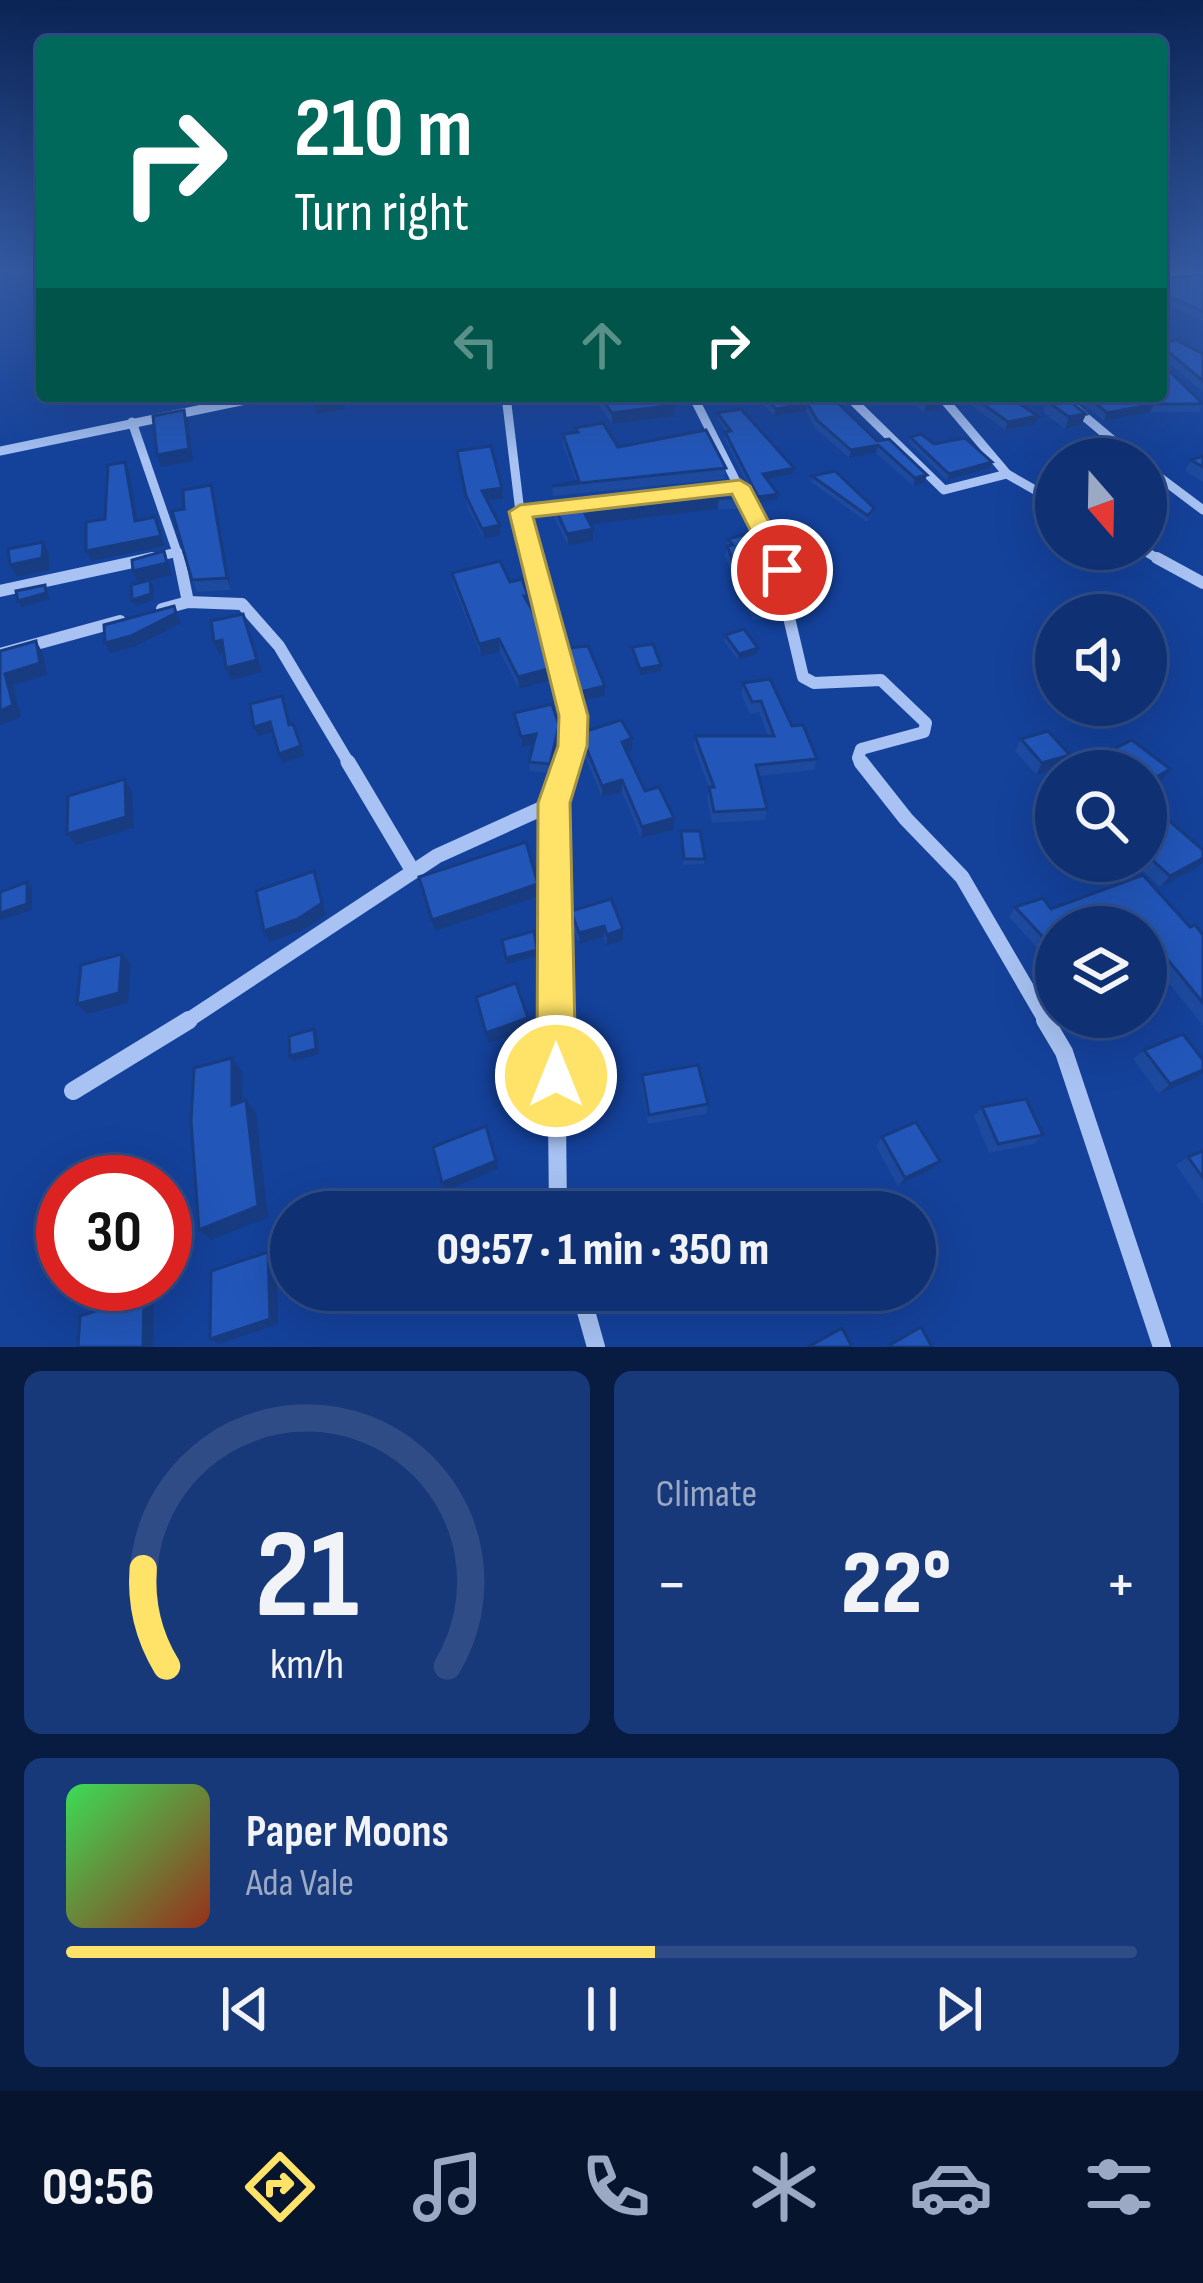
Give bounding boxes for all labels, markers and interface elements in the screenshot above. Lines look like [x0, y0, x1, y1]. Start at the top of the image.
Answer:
text: 210 m [294, 79, 473, 180]
icon: right [96, 84, 252, 240]
text: Turn right [294, 181, 469, 246]
icon: left [443, 312, 509, 378]
icon: ahead [569, 312, 635, 378]
icon: right [695, 312, 761, 378]
north arrow [1035, 438, 1167, 570]
map controls [1035, 438, 1167, 1038]
pin [731, 519, 833, 621]
icon: arrive [749, 537, 815, 603]
button: sound [1035, 594, 1167, 726]
button: search [1035, 750, 1167, 882]
button: layers [1035, 906, 1167, 1038]
position arrow [493, 1013, 619, 1139]
speed limit sign: 30 [36, 1155, 192, 1311]
text: 09:57 · 1 min · 350 m [437, 1223, 769, 1278]
text: Climate [656, 1471, 757, 1518]
text: 21 [255, 1503, 359, 1652]
text: 22° [841, 1531, 951, 1639]
text: − [656, 1546, 688, 1625]
text: + [1105, 1546, 1137, 1625]
text: km/h [270, 1638, 344, 1690]
text: Paper Moons [246, 1805, 449, 1860]
text: Ada Vale [246, 1860, 354, 1907]
icon: previous [212, 1976, 278, 2042]
icon: pause [569, 1976, 635, 2042]
icon: next [926, 1976, 992, 2042]
icon: directions [238, 2145, 322, 2229]
icon: music [406, 2145, 490, 2229]
icon: phone [574, 2145, 658, 2229]
icon: climate [742, 2145, 826, 2229]
icon: car [909, 2145, 993, 2229]
icon: filters [1077, 2145, 1161, 2229]
text: 09:56 [42, 2155, 154, 2220]

